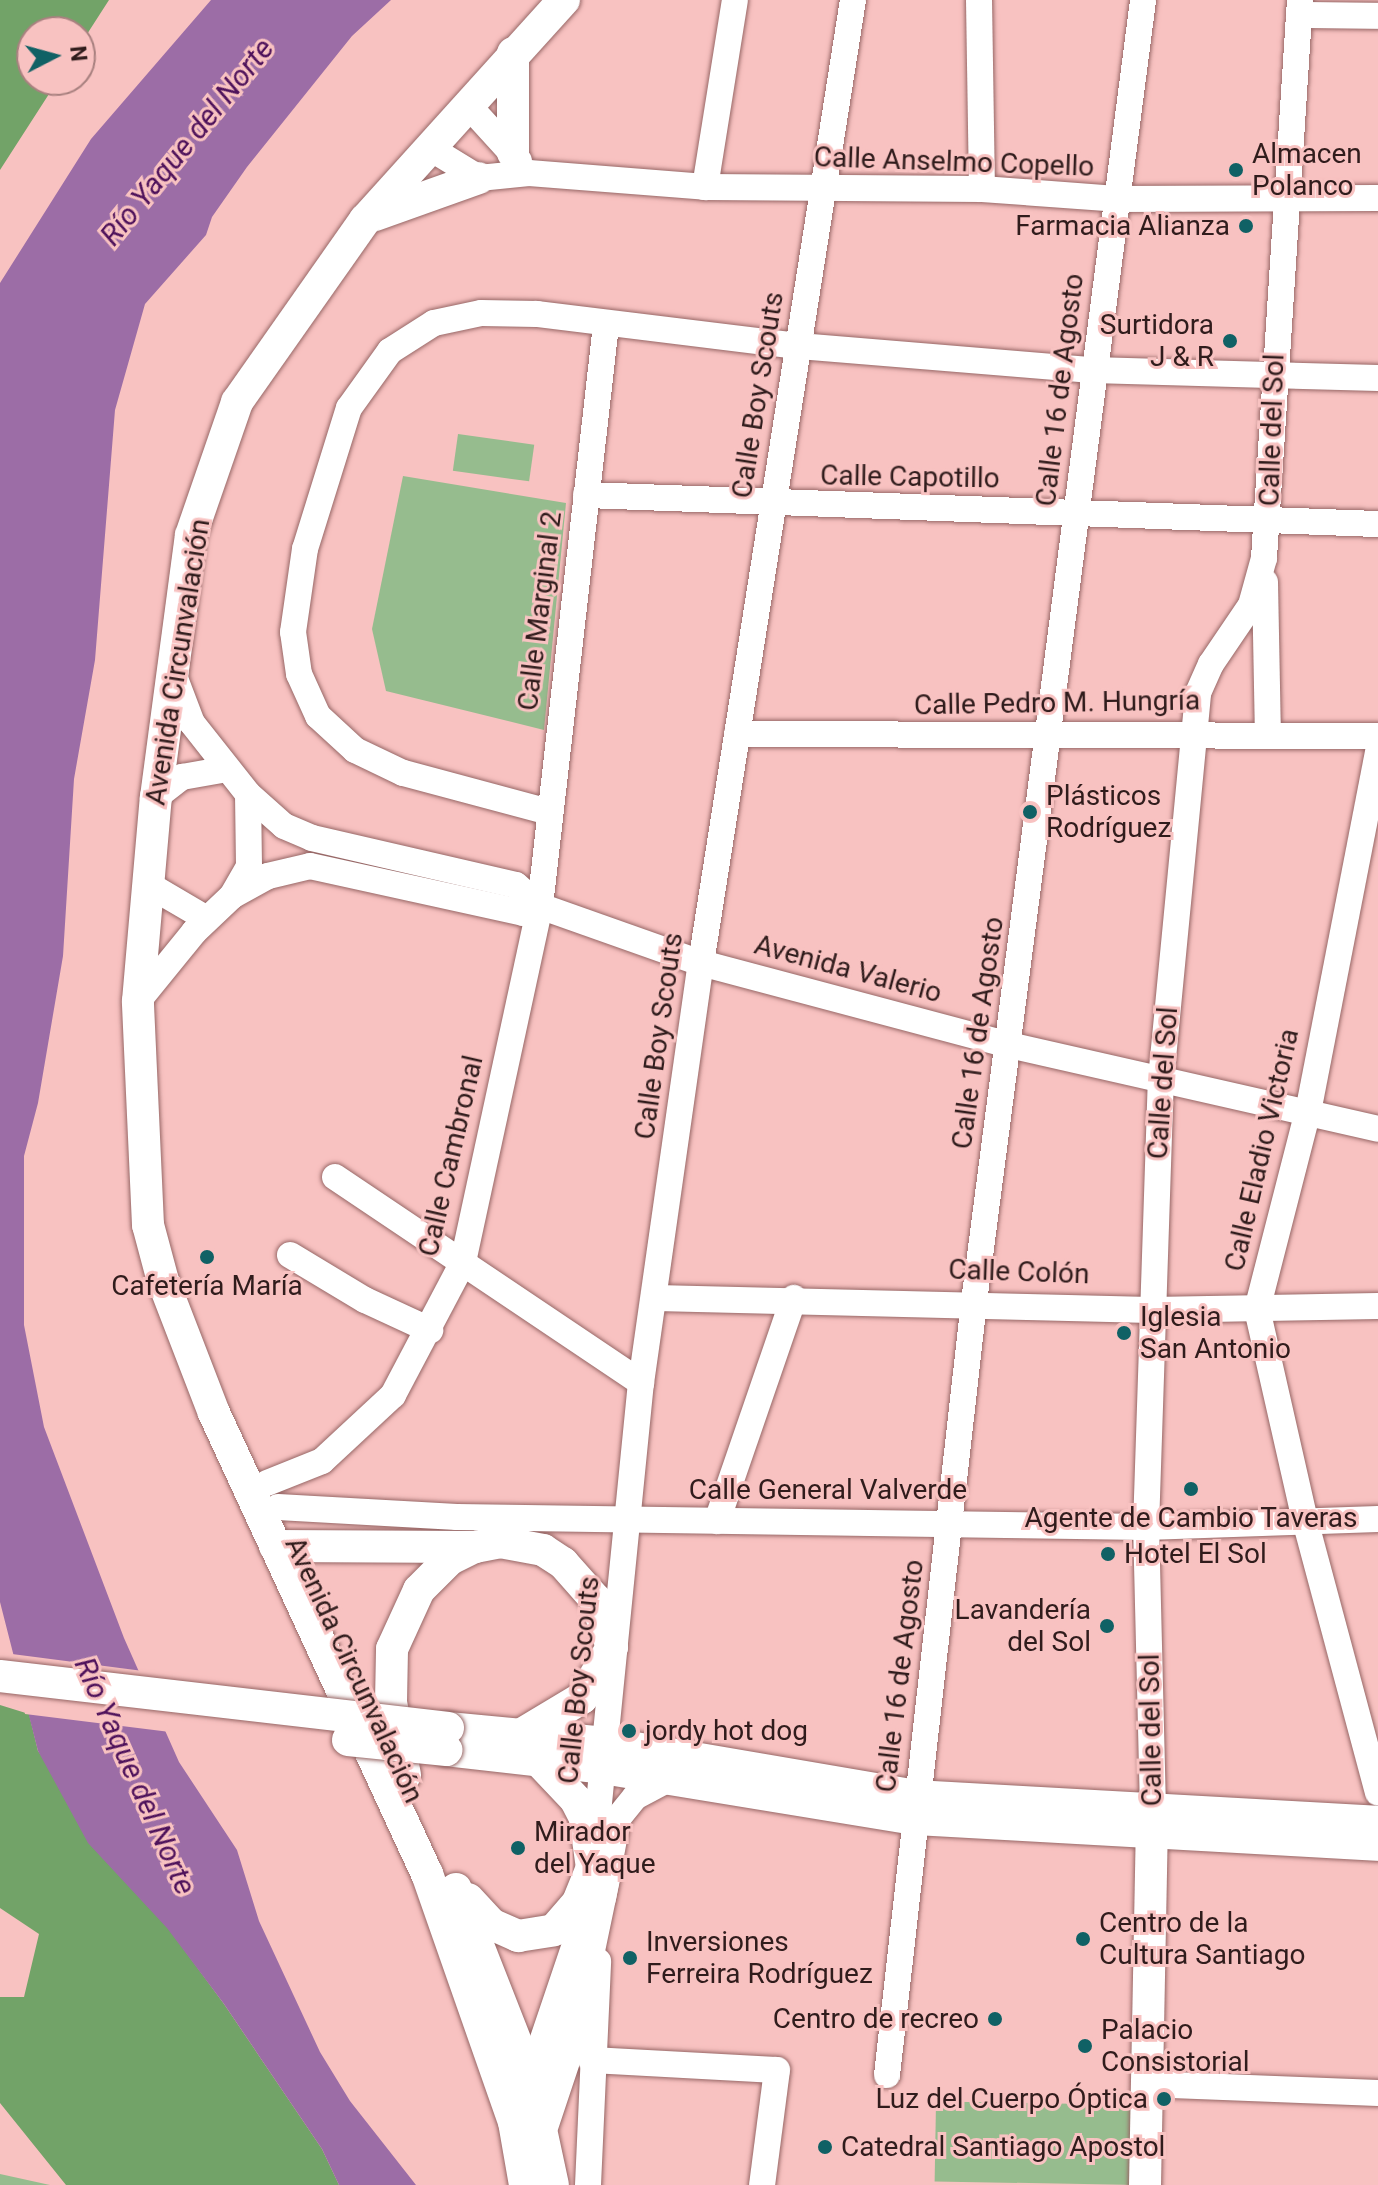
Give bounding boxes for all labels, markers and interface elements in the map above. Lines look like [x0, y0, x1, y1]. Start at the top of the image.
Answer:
north arrow [16, 16, 96, 96]
water label: Río Yaque del Norte [92, 31, 282, 253]
text: N [65, 45, 92, 63]
place label: Almacen Polanco [1252, 137, 1362, 203]
street label: Calle Anselmo Copello [813, 140, 1095, 184]
marker: Almacen Polanco [1227, 161, 1245, 179]
place label: Farmacia Alianza [1015, 209, 1230, 243]
marker: Farmacia Alianza [1237, 217, 1255, 235]
street label: Calle 16 de Agosto [1029, 272, 1091, 508]
street label: Calle Boy Scouts [725, 289, 791, 501]
place label: Surtidora J & R [1100, 308, 1214, 374]
marker: Surtidora J & R [1221, 332, 1239, 350]
street label: Calle del Sol [1253, 353, 1291, 507]
street label: Calle Capotillo [820, 459, 1000, 495]
street label: Calle Marginal 2 [511, 509, 569, 713]
street label: Avenida Circunvalación [139, 516, 217, 808]
street label: Calle Pedro M. Hungría [914, 684, 1200, 722]
place label: Plásticos Rodríguez [1046, 779, 1171, 845]
marker: Plásticos Rodríguez [1021, 803, 1039, 821]
street label: Calle 16 de Agosto [945, 915, 1011, 1151]
street label: Avenida Valerio [751, 928, 945, 1010]
street label: Calle Boy Scouts [628, 930, 690, 1142]
street label: Calle del Sol [1141, 1006, 1185, 1160]
street label: Calle Eladio Victoria [1218, 1025, 1306, 1275]
street label: Calle Cambronal [412, 1052, 490, 1260]
marker: Cafetería María [198, 1248, 216, 1266]
street label: Calle Colón [948, 1253, 1090, 1291]
place label: Cafetería María [111, 1269, 303, 1303]
place label: Iglesia San Antonio [1140, 1300, 1291, 1366]
marker: Iglesia San Antonio [1115, 1324, 1133, 1342]
street label: Calle General Valverde [689, 1473, 967, 1507]
marker: Agente de Cambio Taveras [1182, 1480, 1200, 1498]
place label: Agente de Cambio Taveras [1024, 1501, 1358, 1535]
street label: Avenida Circunvalación [278, 1532, 430, 1808]
place label: Hotel El Sol [1124, 1537, 1267, 1571]
marker: Hotel El Sol [1099, 1545, 1117, 1563]
street label: Calle 16 de Agosto [869, 1558, 931, 1794]
street label: Calle Boy Scouts [551, 1575, 607, 1785]
place label: Lavandería del Sol [955, 1593, 1091, 1659]
marker: Lavandería del Sol [1098, 1617, 1116, 1635]
water label: Río Yaque del Norte [67, 1652, 203, 1900]
street label: Calle del Sol [1133, 1653, 1169, 1807]
place label: jordy hot dog [645, 1714, 808, 1748]
marker: jordy hot dog [620, 1722, 638, 1740]
place label: Mirador del Yaque [534, 1815, 656, 1881]
marker: Mirador del Yaque [509, 1839, 527, 1857]
place label: Centro de la Cultura Santiago [1099, 1906, 1305, 1972]
place label: Inversiones Ferreira Rodríguez [646, 1925, 873, 1991]
marker: Centro de la Cultura Santiago [1074, 1930, 1092, 1948]
marker: Inversiones Ferreira Rodríguez [621, 1949, 639, 1967]
place label: Centro de recreo [773, 2002, 979, 2036]
marker: Centro de recreo [986, 2010, 1004, 2028]
place label: Palacio Consistorial [1101, 2013, 1250, 2079]
marker: Palacio Consistorial [1076, 2037, 1094, 2055]
place label: Luz del Cuerpo Óptica [875, 2082, 1148, 2116]
marker: Luz del Cuerpo Óptica [1155, 2090, 1173, 2108]
place label: Catedral Santiago Apostol [841, 2130, 1165, 2164]
marker: Catedral Santiago Apostol [816, 2138, 834, 2156]

